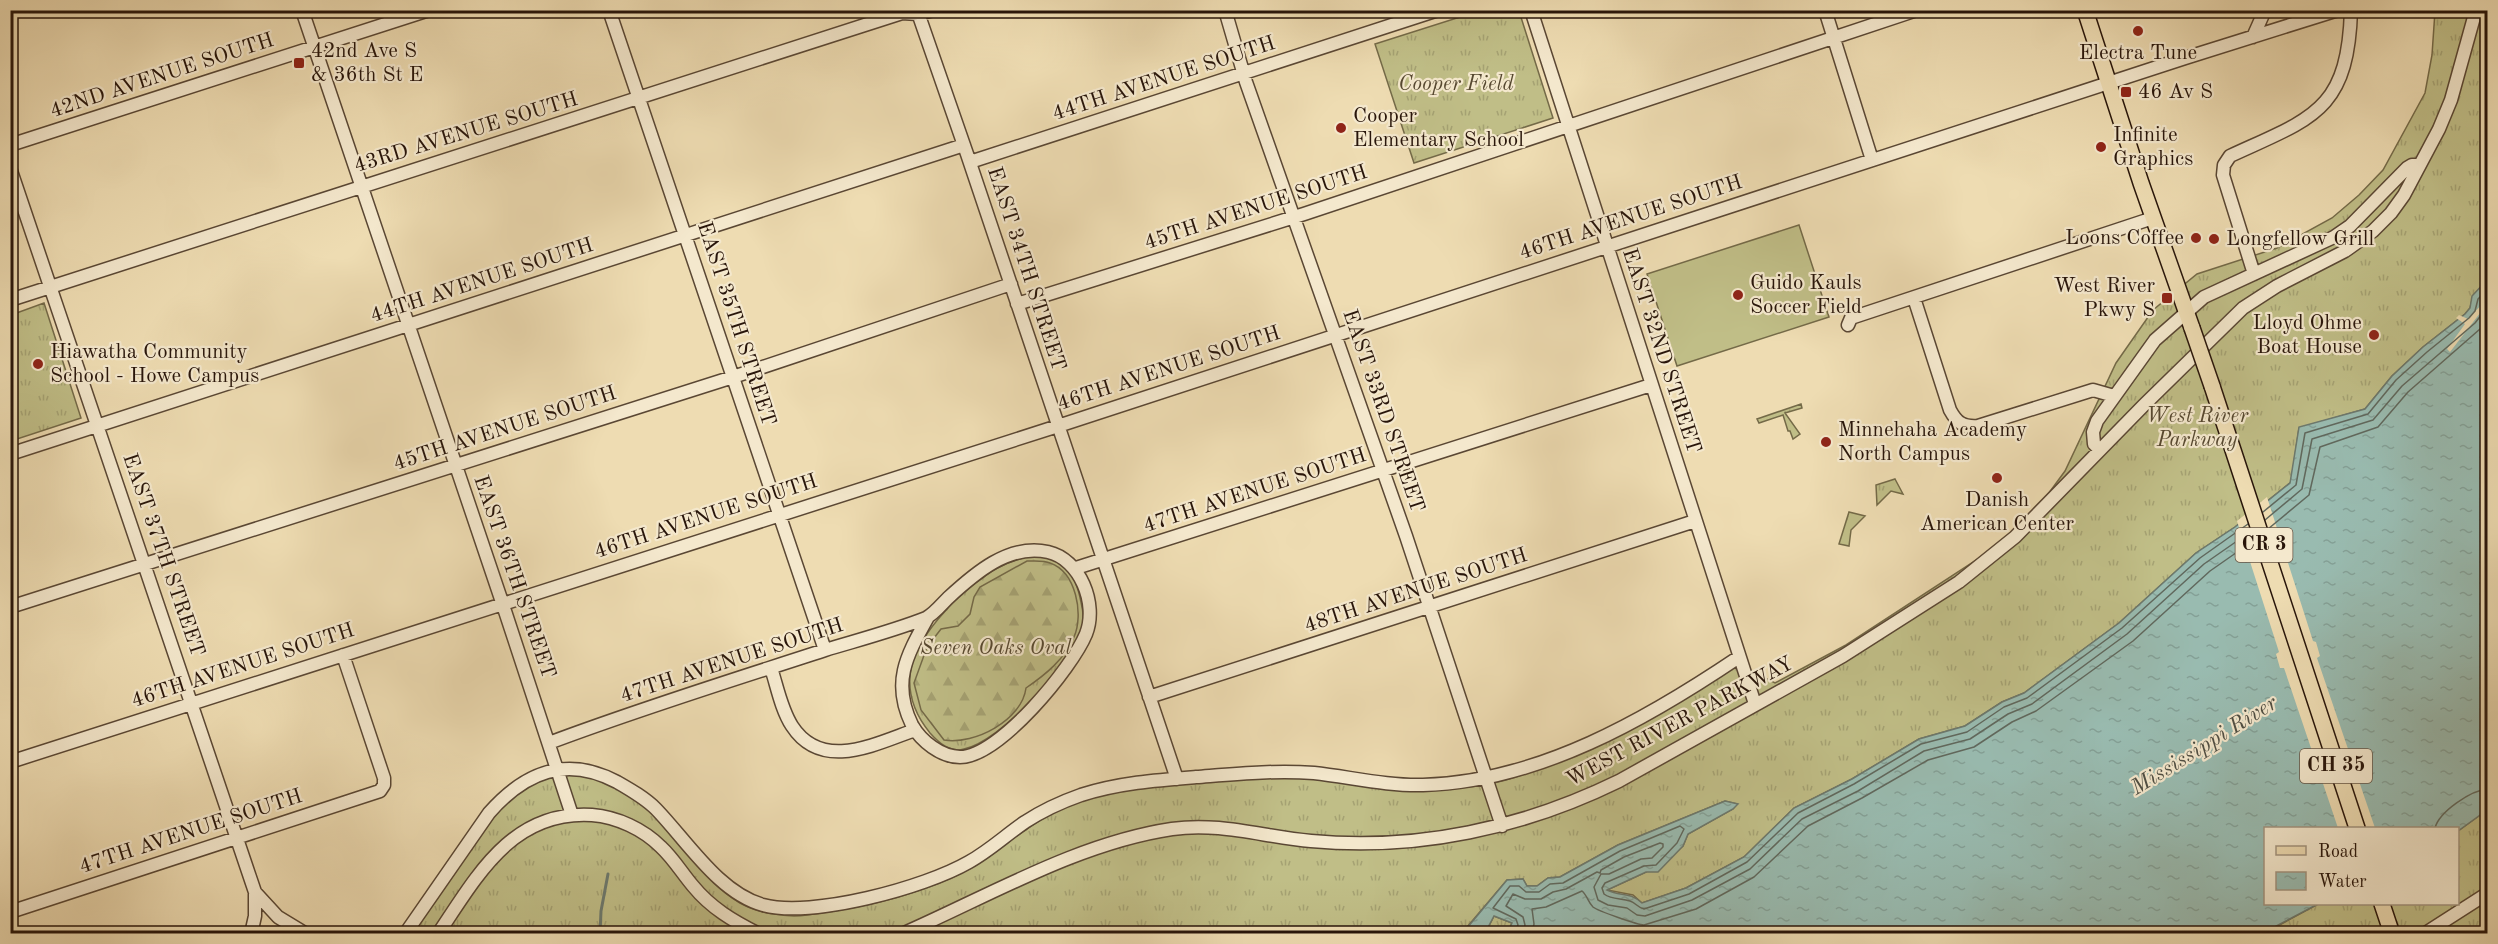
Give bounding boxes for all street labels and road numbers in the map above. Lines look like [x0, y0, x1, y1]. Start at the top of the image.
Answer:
street label: 42ND AVENUE SOUTH [47, 30, 277, 122]
street label: 44TH AVENUE SOUTH [1050, 33, 1278, 125]
street label: 43RD AVENUE SOUTH [352, 89, 580, 177]
street label: 45TH AVENUE SOUTH [1142, 162, 1370, 254]
street label: EAST 34TH STREET [983, 164, 1069, 374]
street label: 46TH AVENUE SOUTH [1517, 172, 1745, 264]
street label: EAST 35TH STREET [693, 219, 779, 429]
street label: 44TH AVENUE SOUTH [368, 235, 596, 327]
street label: EAST 32ND STREET [1618, 246, 1704, 456]
street label: EAST 33RD STREET [1338, 307, 1428, 515]
street label: 46TH AVENUE SOUTH [1055, 323, 1283, 415]
street label: 45TH AVENUE SOUTH [391, 383, 619, 475]
street label: 47TH AVENUE SOUTH [1141, 445, 1369, 537]
street label: EAST 37TH STREET [118, 451, 208, 659]
street label: 46TH AVENUE SOUTH [592, 471, 820, 563]
street label: EAST 36TH STREET [469, 473, 559, 681]
road number: CR 3 [2236, 528, 2292, 562]
street label: 48TH AVENUE SOUTH [1302, 545, 1530, 637]
street label: 47TH AVENUE SOUTH [618, 615, 846, 707]
street label: 46TH AVENUE SOUTH [129, 620, 357, 712]
street label: WEST RIVER PARKWAY [1563, 653, 1797, 791]
road number: CH 35 [2300, 749, 2372, 783]
street label: 47TH AVENUE SOUTH [77, 786, 305, 878]

